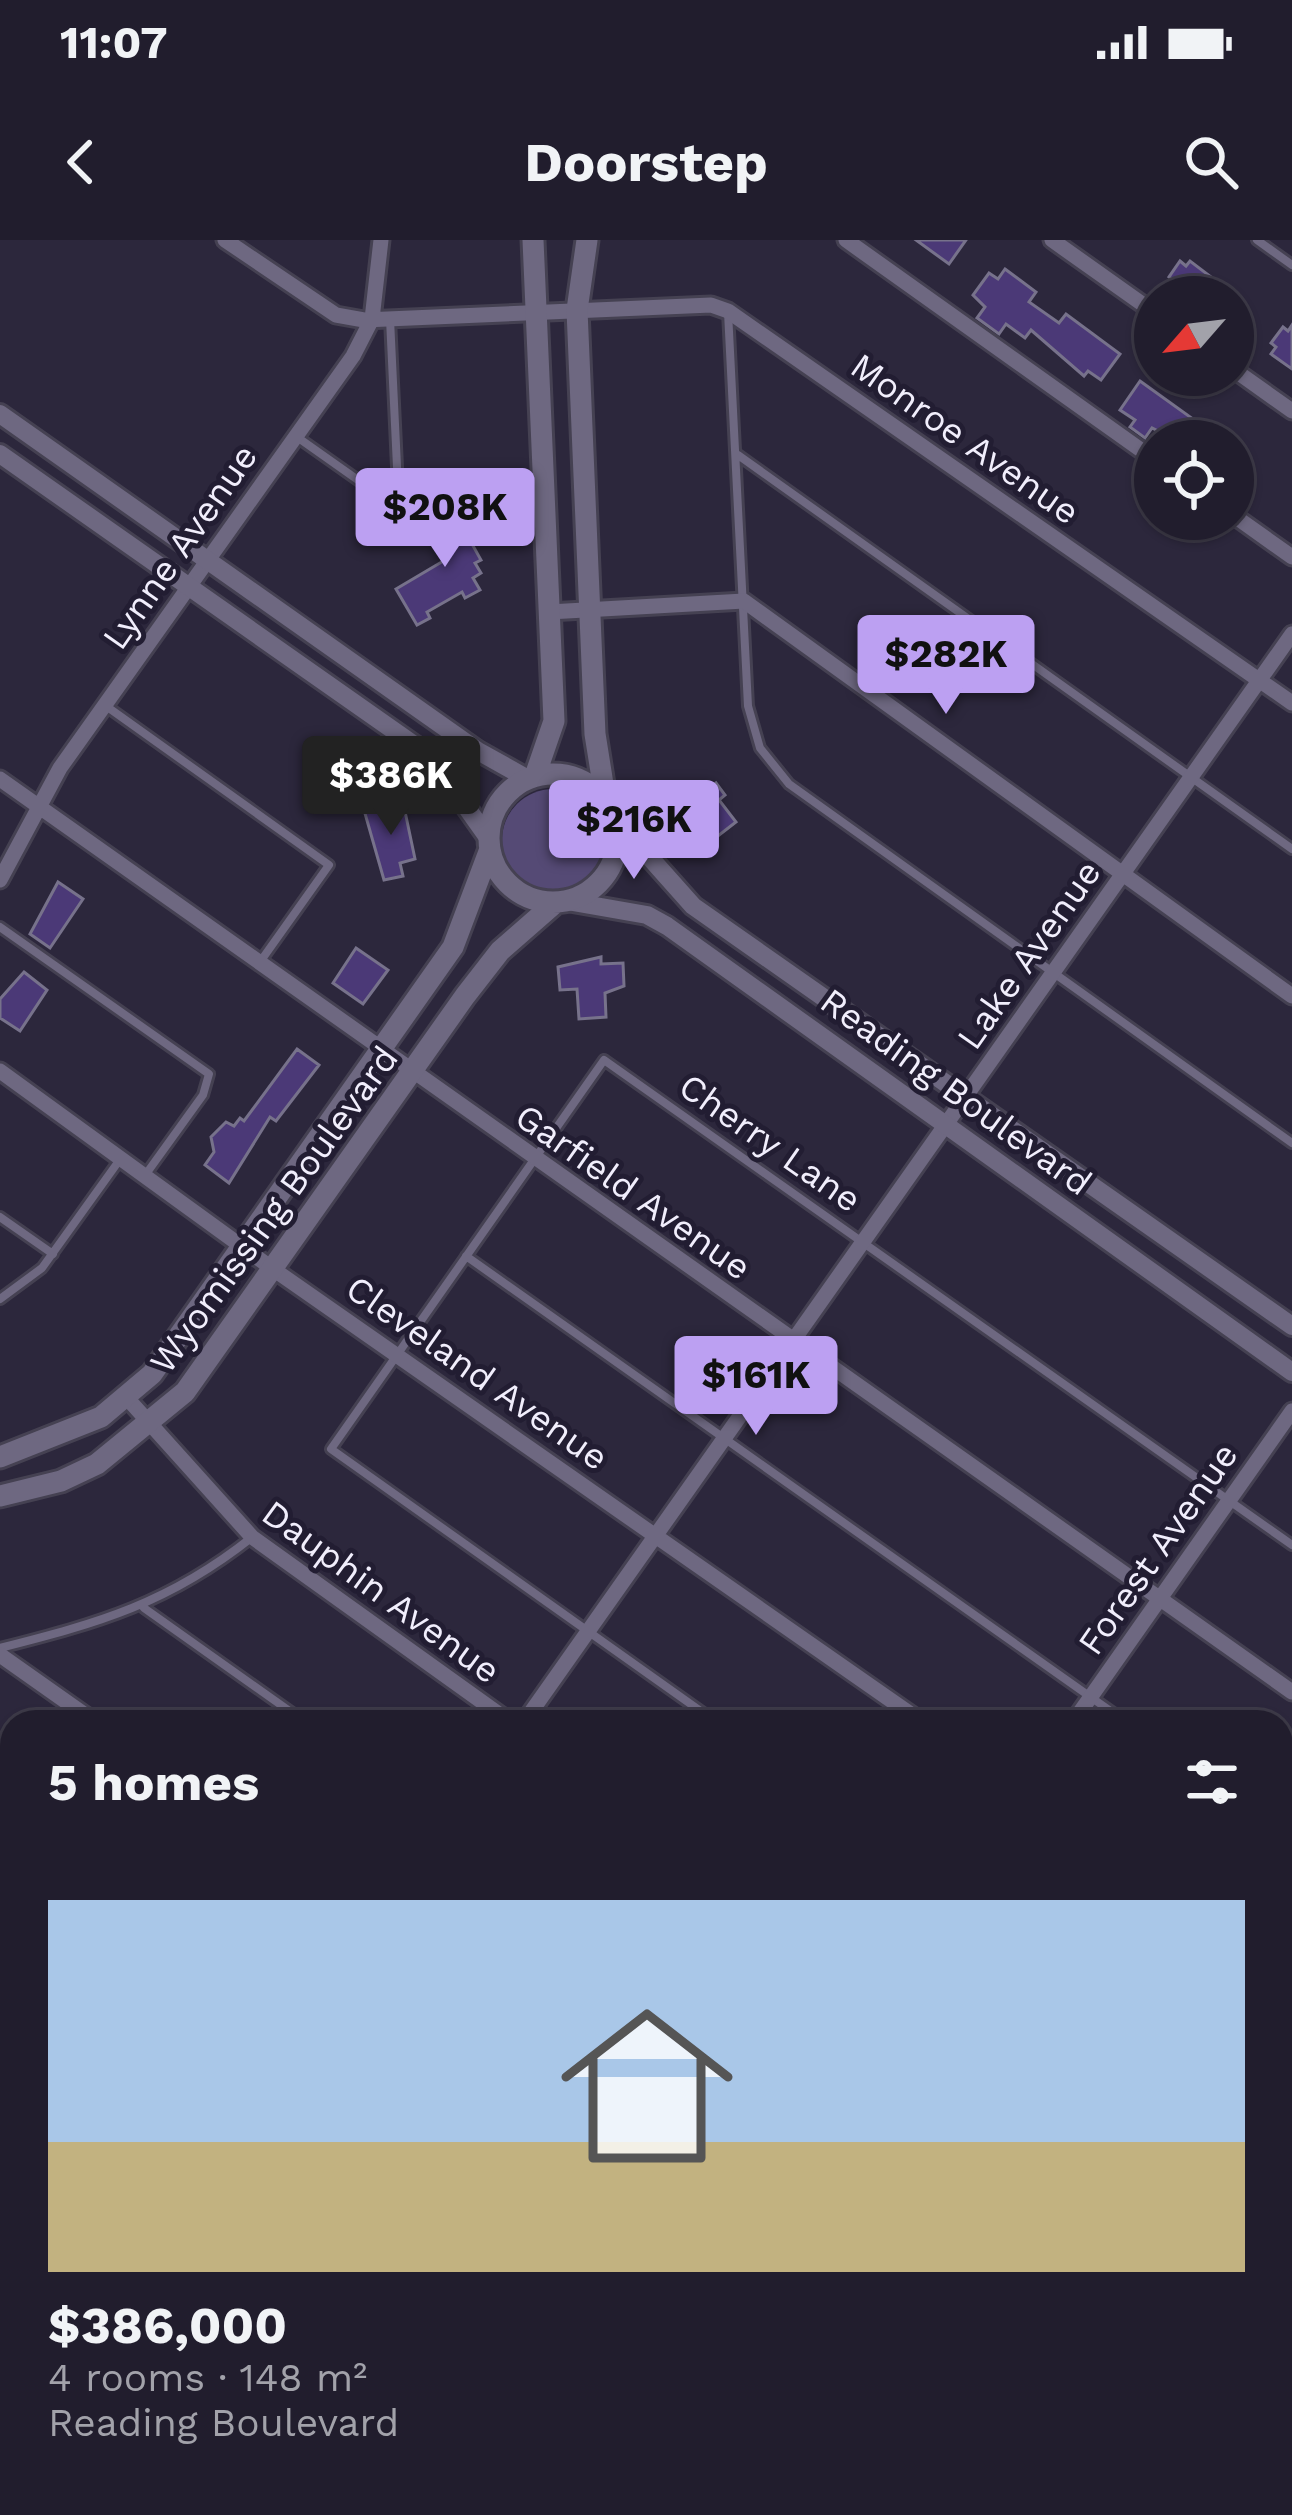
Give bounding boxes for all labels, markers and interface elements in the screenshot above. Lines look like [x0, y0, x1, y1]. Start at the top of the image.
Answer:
text: 11:07 [60, 16, 168, 69]
icon: back [48, 129, 114, 195]
icon: search [1178, 129, 1244, 195]
text: Doorstep [524, 131, 768, 194]
north arrow [1134, 276, 1254, 396]
map controls [1134, 276, 1254, 540]
street label: Monroe Avenue [843, 345, 1087, 533]
button: locate [1134, 420, 1254, 540]
street label: Lynne Avenue [94, 437, 266, 657]
pin: $208K [361, 468, 529, 570]
text: $208K [383, 484, 507, 529]
pin: $282K [862, 615, 1030, 717]
text: $282K [885, 631, 1007, 676]
pin: $386K [307, 736, 475, 838]
text: $386K [329, 752, 453, 797]
pin: $216K [550, 780, 718, 882]
text: $216K [576, 796, 692, 841]
street label: Lake Avenue [949, 853, 1109, 1057]
street label: Reading Boulevard [812, 980, 1100, 1204]
street label: Wyomissing Boulevard [141, 1038, 407, 1382]
street label: Cherry Lane [671, 1065, 869, 1221]
street label: Garfield Avenue [507, 1095, 759, 1289]
street label: Cleveland Avenue [338, 1267, 616, 1479]
pin: $161K [672, 1336, 840, 1438]
text: $161K [702, 1352, 810, 1397]
street label: Forest Avenue [1069, 1435, 1247, 1663]
street label: Dauphin Avenue [254, 1492, 508, 1692]
icon: filters [1179, 1749, 1245, 1815]
text: 5 homes [48, 1753, 259, 1812]
icon: home [539, 1978, 755, 2194]
text: $386,000 [48, 2296, 287, 2355]
text: 4 rooms · 148 m² [48, 2355, 367, 2400]
text: Reading Boulevard [48, 2400, 399, 2445]

